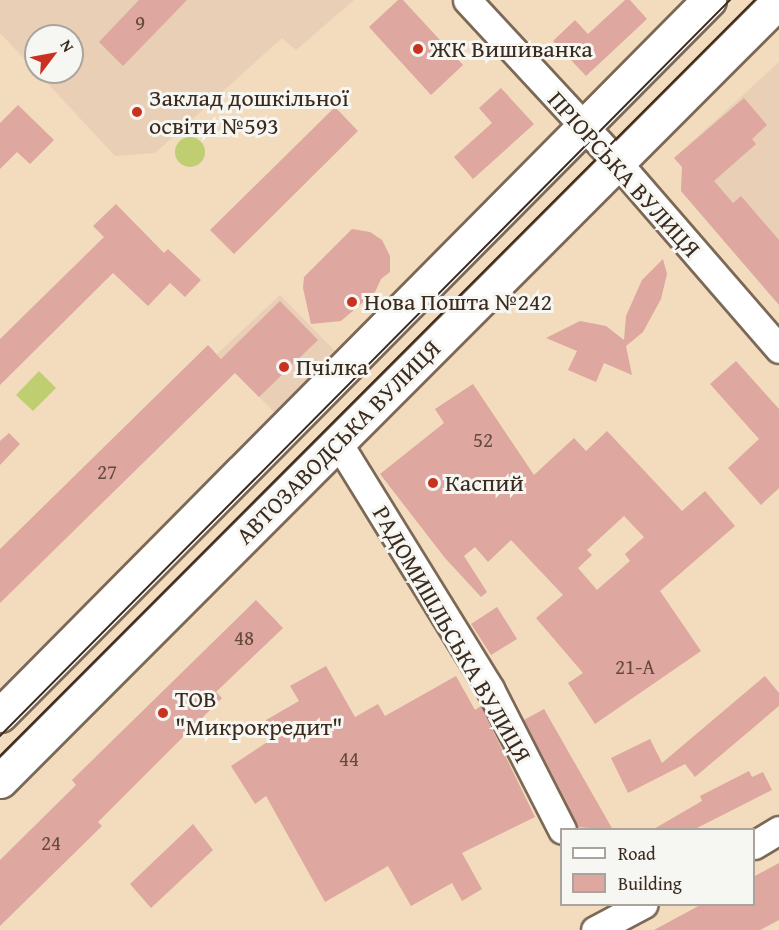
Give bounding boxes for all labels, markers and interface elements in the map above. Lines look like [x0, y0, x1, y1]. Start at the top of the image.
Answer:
house number: 9 [135, 10, 145, 36]
north arrow [24, 24, 84, 84]
text: N [55, 35, 81, 56]
place label: ЖК Вишиванка [430, 35, 593, 63]
marker: ЖК Вишиванка [411, 42, 425, 56]
place label: Заклад дошкільної освіти №593 [149, 84, 349, 140]
street label: ПРІОРСЬКА ВУЛИЦЯ [542, 85, 706, 263]
marker: Заклад дошкільної освіти №593 [130, 105, 144, 119]
place label: Нова Пошта №242 [364, 288, 552, 316]
marker: Нова Пошта №242 [345, 295, 359, 309]
street label: АВТОЗАВОДСЬКА ВУЛИЦЯ [230, 334, 446, 550]
place label: Пчілка [296, 353, 368, 381]
marker: Пчілка [277, 360, 291, 374]
house number: 52 [473, 427, 493, 453]
house number: 27 [97, 459, 117, 485]
place label: Каспий [445, 469, 524, 497]
marker: Каспий [426, 476, 440, 490]
street label: РАДОМИШЛЬСЬКА ВУЛИЦЯ [367, 501, 537, 767]
house number: 48 [234, 625, 254, 651]
house number: 21-А [615, 654, 655, 680]
place label: ТОВ "Микрокредит" [175, 685, 343, 741]
marker: ТОВ "Микрокредит" [156, 706, 170, 720]
house number: 44 [339, 746, 359, 772]
legend [560, 828, 755, 906]
house number: 24 [41, 830, 61, 856]
text: Road [618, 840, 656, 867]
text: Building [618, 870, 682, 897]

